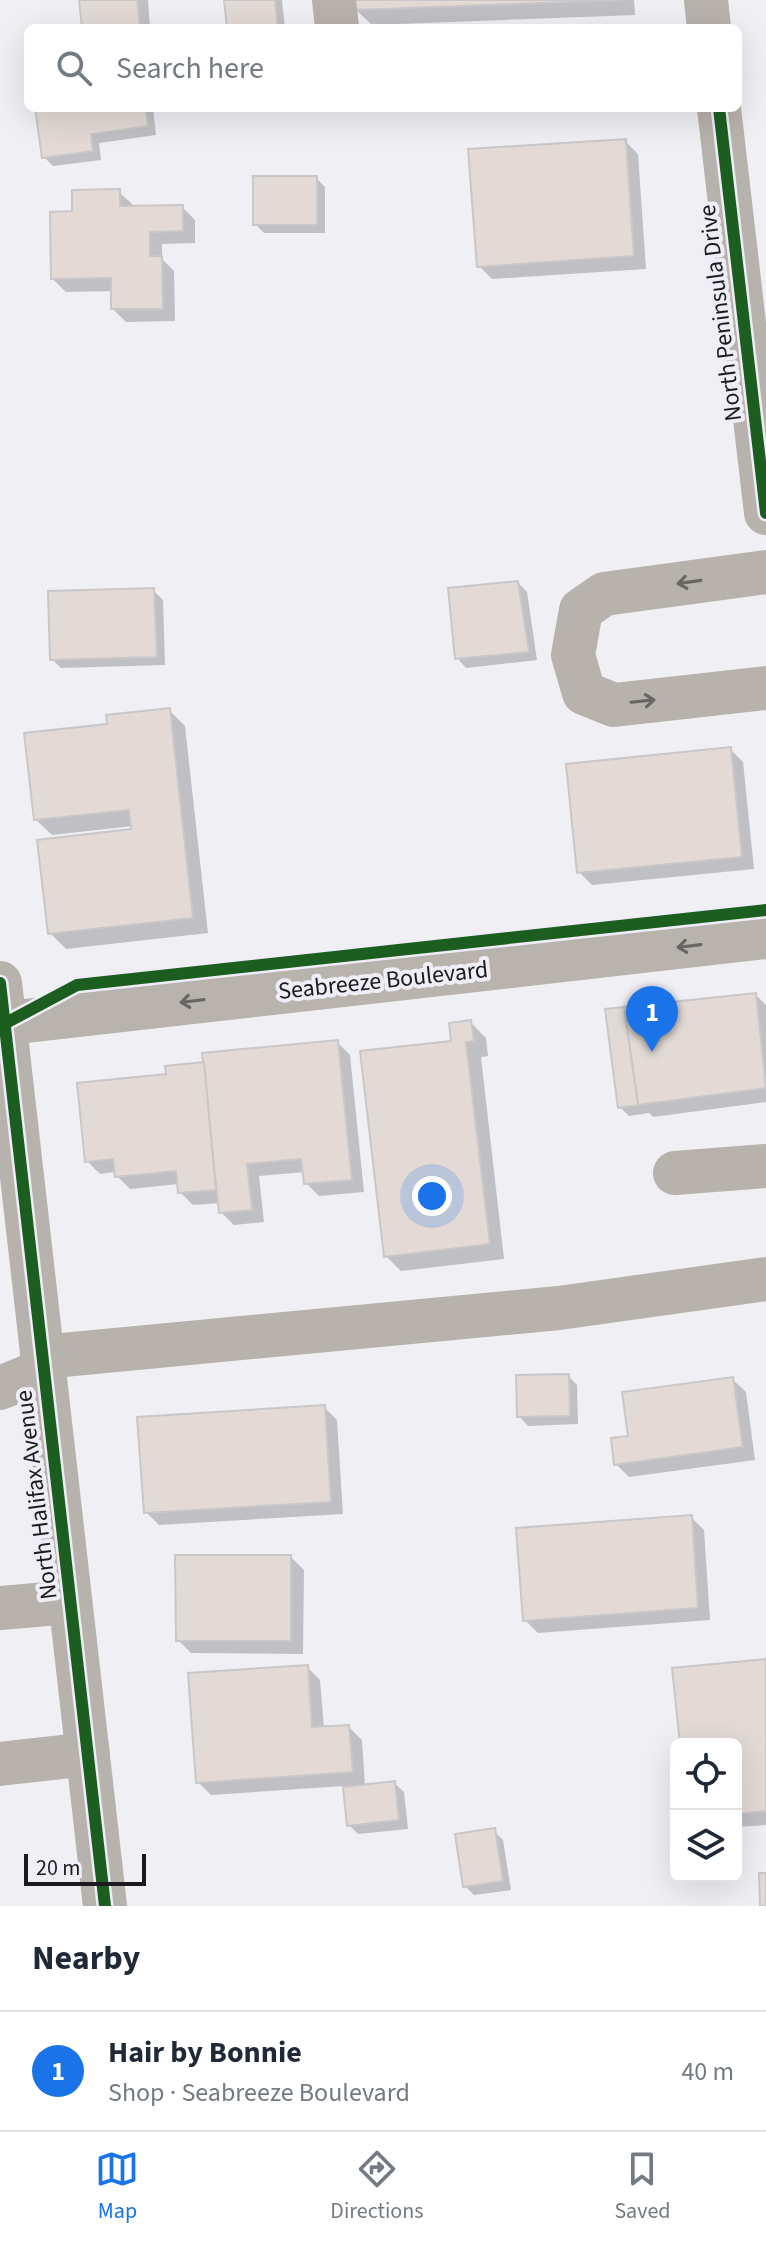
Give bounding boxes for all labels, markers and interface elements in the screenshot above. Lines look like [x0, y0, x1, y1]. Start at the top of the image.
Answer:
search box [24, 24, 742, 112]
icon: search [52, 46, 96, 90]
text: Search here [116, 47, 264, 90]
street label: North Peninsula Drive [690, 203, 751, 423]
one-way arrow [677, 575, 702, 590]
one-way arrow [629, 694, 656, 709]
one-way arrow [676, 938, 702, 953]
street label: Seabreeze Boulevard [276, 952, 490, 1009]
pin: 1 [626, 986, 678, 1052]
one-way arrow [179, 994, 206, 1009]
your location [412, 1176, 452, 1216]
street label: North Halifax Avenue [6, 1388, 67, 1602]
map controls [670, 1738, 742, 1882]
button: locate [670, 1738, 742, 1810]
button: layers [670, 1810, 742, 1882]
scale bar [24, 1850, 146, 1886]
text: 20 m [36, 1852, 81, 1884]
text: Nearby [32, 1934, 140, 1983]
text: Hair by Bonnie [108, 2031, 302, 2074]
text: 1 [51, 2053, 65, 2090]
text: 40 m [681, 2053, 734, 2090]
text: Shop · Seabreeze Boulevard [108, 2074, 410, 2111]
tab: Map [95, 2147, 139, 2227]
tab: Directions [330, 2147, 423, 2227]
tab: Saved [614, 2147, 671, 2227]

